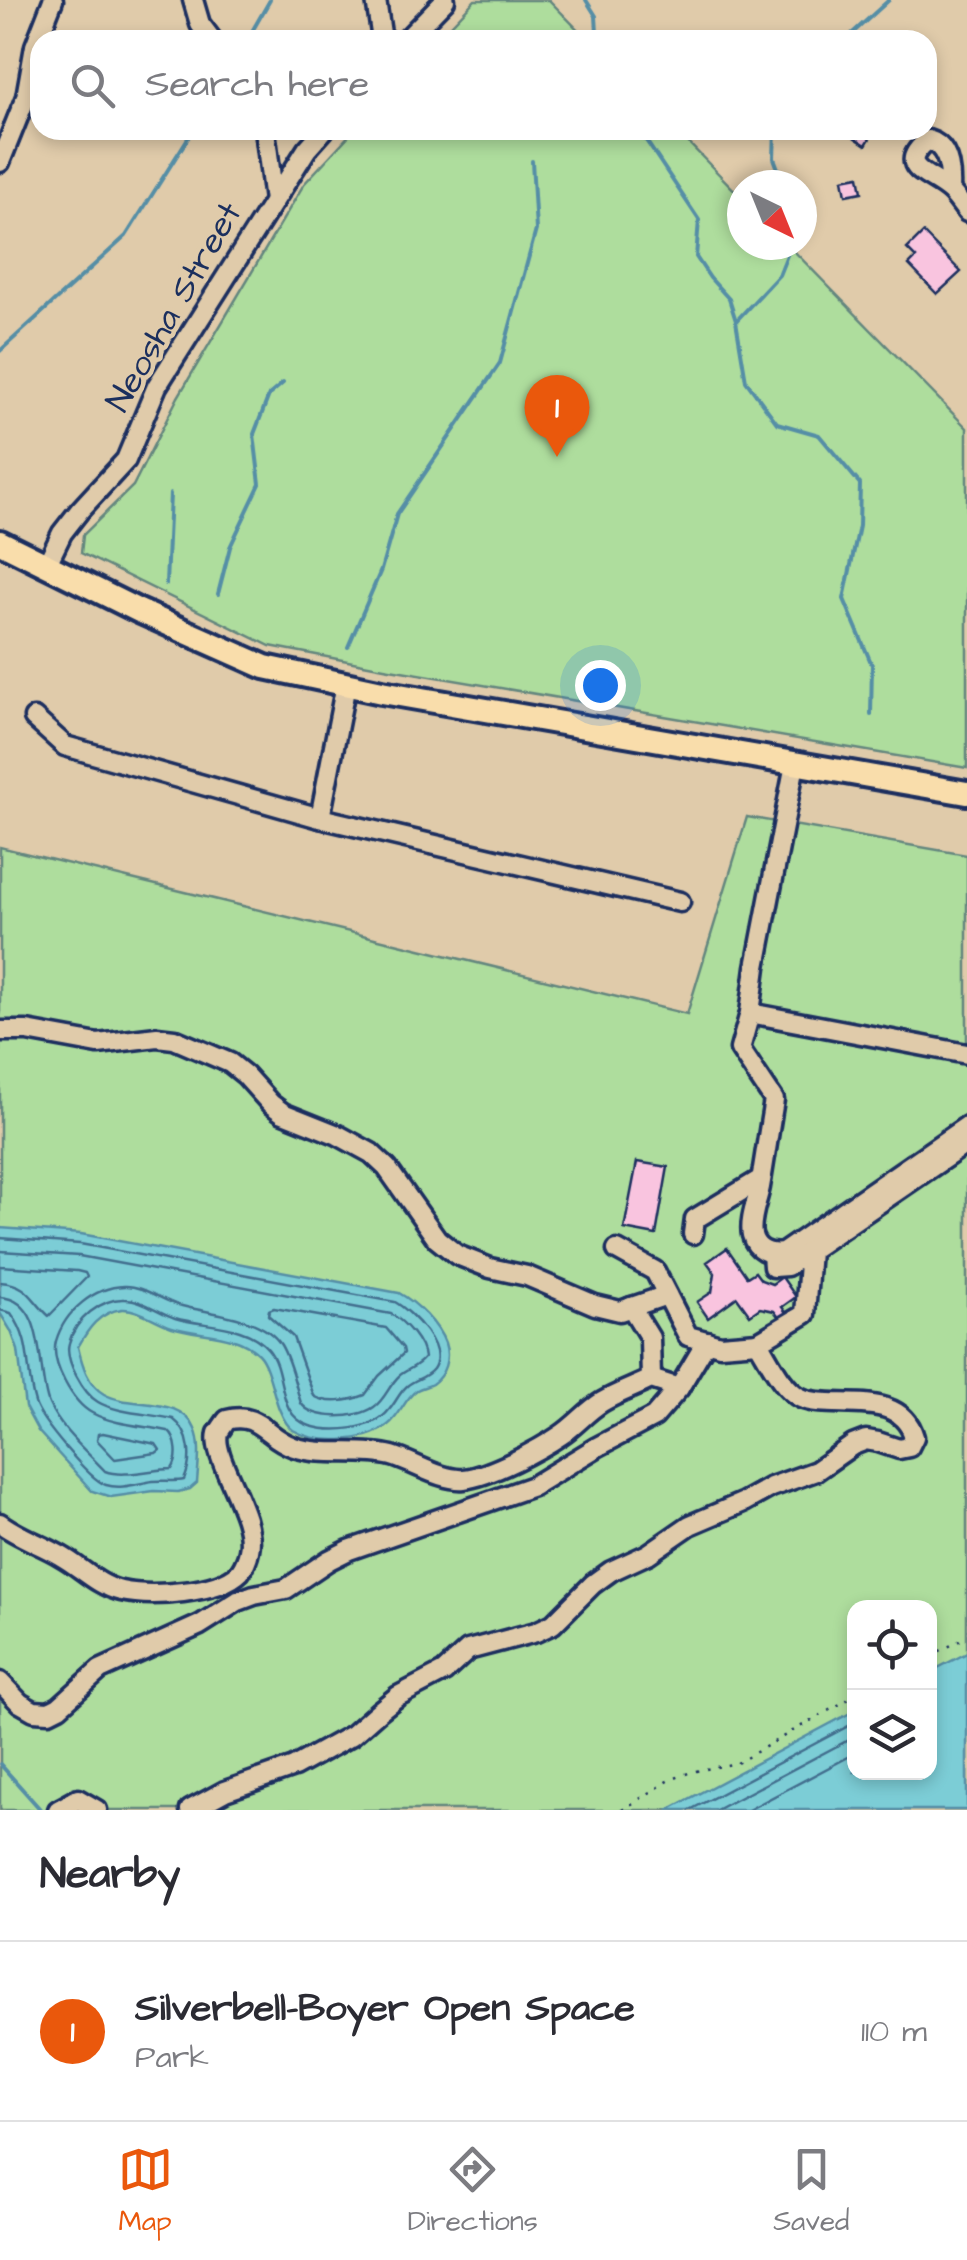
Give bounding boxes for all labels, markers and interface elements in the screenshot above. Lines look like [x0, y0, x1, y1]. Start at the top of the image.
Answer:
search box [30, 30, 937, 140]
icon: search [65, 58, 120, 113]
text: Search here [145, 59, 369, 111]
north arrow [727, 170, 817, 260]
street label: Neosha Street [94, 193, 254, 421]
pin: 1 [524, 374, 590, 457]
your location [575, 660, 626, 711]
map controls [847, 1600, 937, 1780]
button: locate [847, 1600, 937, 1690]
button: layers [847, 1690, 937, 1780]
text: Nearby [40, 1846, 180, 1904]
text: Silverbell-Boyer Open Space [135, 1983, 635, 2035]
text: 1 [70, 2009, 75, 2054]
text: 110 m [861, 2009, 927, 2054]
text: Park [135, 2035, 209, 2080]
tab: Map [118, 2142, 173, 2241]
tab: Directions [408, 2142, 538, 2241]
tab: Saved [773, 2142, 849, 2241]

